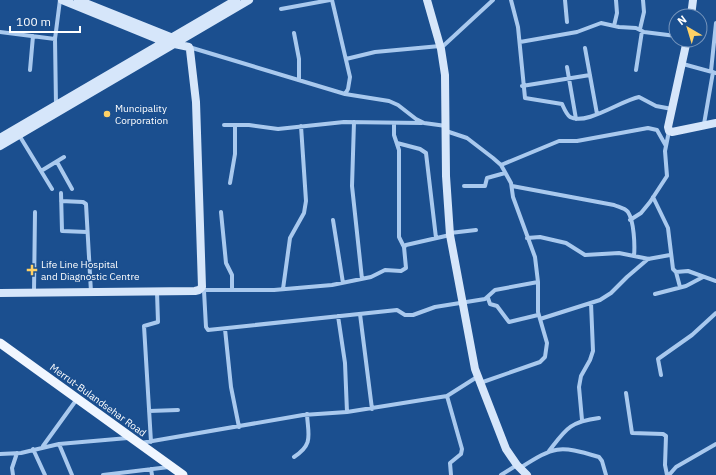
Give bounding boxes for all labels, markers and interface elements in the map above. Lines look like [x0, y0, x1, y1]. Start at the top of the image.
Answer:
scale bar [10, 8, 80, 34]
north arrow [668, 8, 708, 48]
text: N [674, 12, 689, 28]
text: 100 m [16, 14, 51, 29]
place label: Muncipality Corporation [115, 102, 168, 127]
marker: Muncipality Corporation [102, 109, 112, 119]
place label: Life Line Hospital and Diagnostic Centre [41, 258, 140, 283]
marker: Life Line Hospital and Diagnostic Centre [26, 264, 38, 276]
street label: Merrut-Bulandsehar Road [47, 361, 149, 439]

